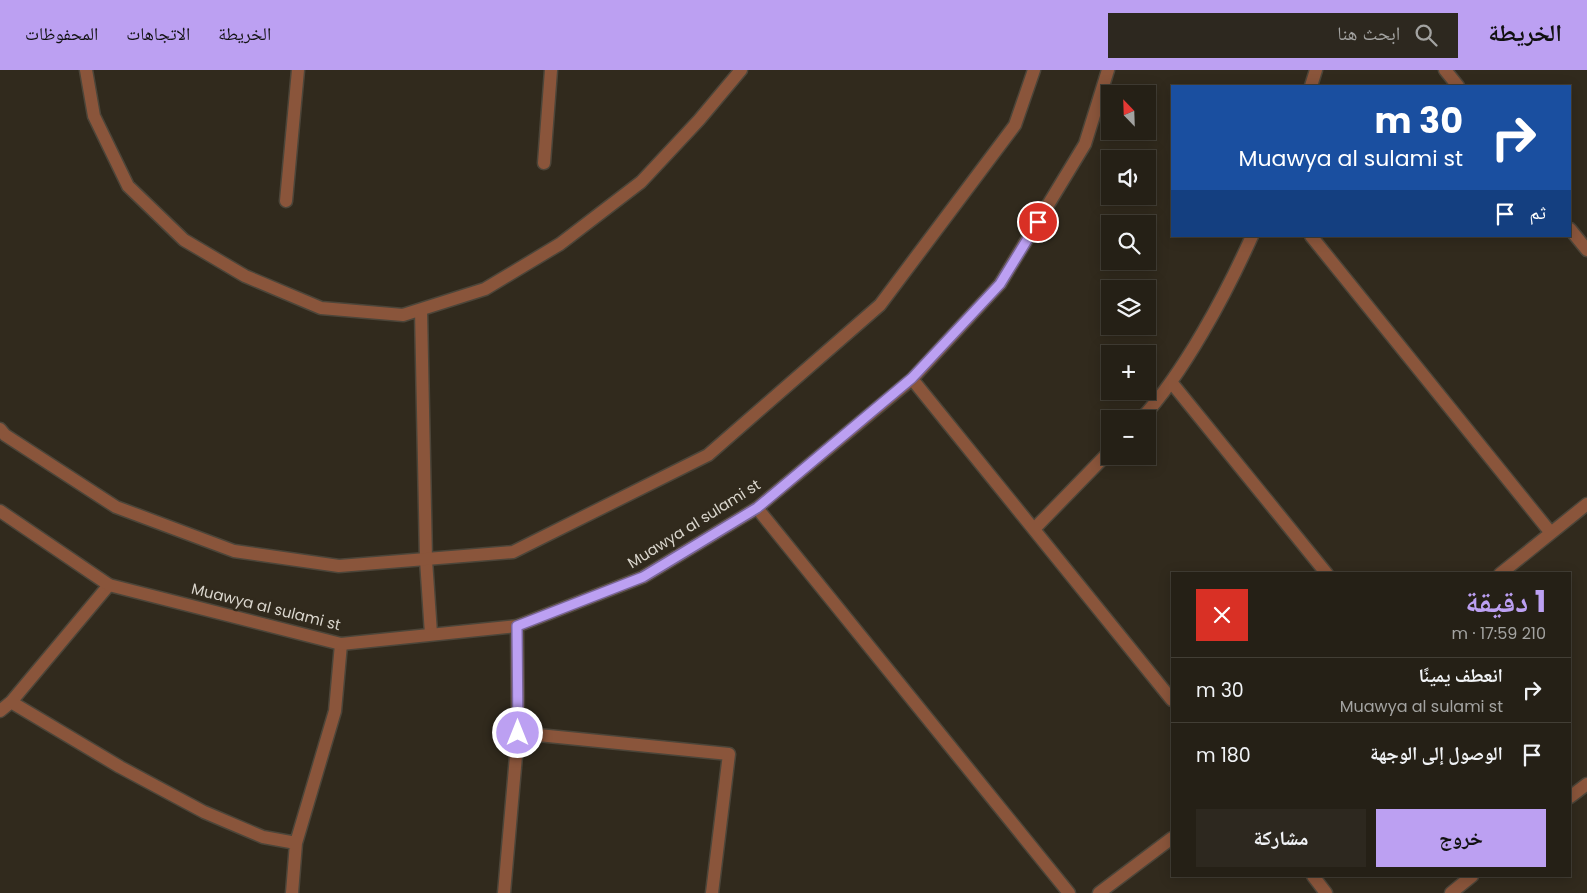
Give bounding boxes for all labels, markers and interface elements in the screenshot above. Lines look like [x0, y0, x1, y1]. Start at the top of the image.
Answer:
search box [1108, 13, 1458, 58]
text: الخريطة [1488, 16, 1562, 49]
text: ابحث هنا [1337, 20, 1400, 47]
text: المحفوظات [25, 21, 98, 46]
text: الاتجاهات [126, 21, 190, 46]
text: الخريطة [218, 21, 271, 46]
icon: search [1412, 21, 1440, 49]
north arrow [1101, 85, 1156, 140]
map controls [1101, 85, 1156, 465]
text: 30 m [1375, 96, 1463, 145]
icon: right [1481, 105, 1546, 170]
text: Muawya al sulami st [1238, 143, 1463, 174]
button: sound [1101, 150, 1156, 205]
text: ثم [1529, 199, 1546, 226]
icon: arrive [1491, 200, 1519, 228]
pin [1017, 201, 1059, 243]
icon: arrive [1024, 208, 1052, 236]
button: search [1101, 215, 1156, 270]
button: layers [1101, 280, 1156, 335]
button: + [1101, 345, 1156, 400]
button: − [1101, 410, 1156, 465]
street label: Muawya al sulami st [623, 474, 764, 573]
street label: Muawya al sulami st [189, 578, 343, 635]
text: 1 دقيقة [1465, 580, 1546, 623]
button: close [1196, 589, 1248, 641]
text: 210 m · 17:59 [1452, 622, 1546, 645]
text: انعطف يمينًا [1418, 662, 1503, 689]
icon: right [1518, 676, 1546, 704]
text: 30 m [1196, 677, 1244, 704]
text: Muawya al sulami st [1340, 695, 1503, 718]
position arrow [491, 706, 543, 758]
text: الوصول إلى الوجهة [1370, 740, 1503, 767]
icon: arrive [1518, 741, 1546, 769]
text: 180 m [1196, 742, 1251, 769]
button: مشاركة [1196, 809, 1366, 867]
button: خروج [1376, 809, 1546, 867]

